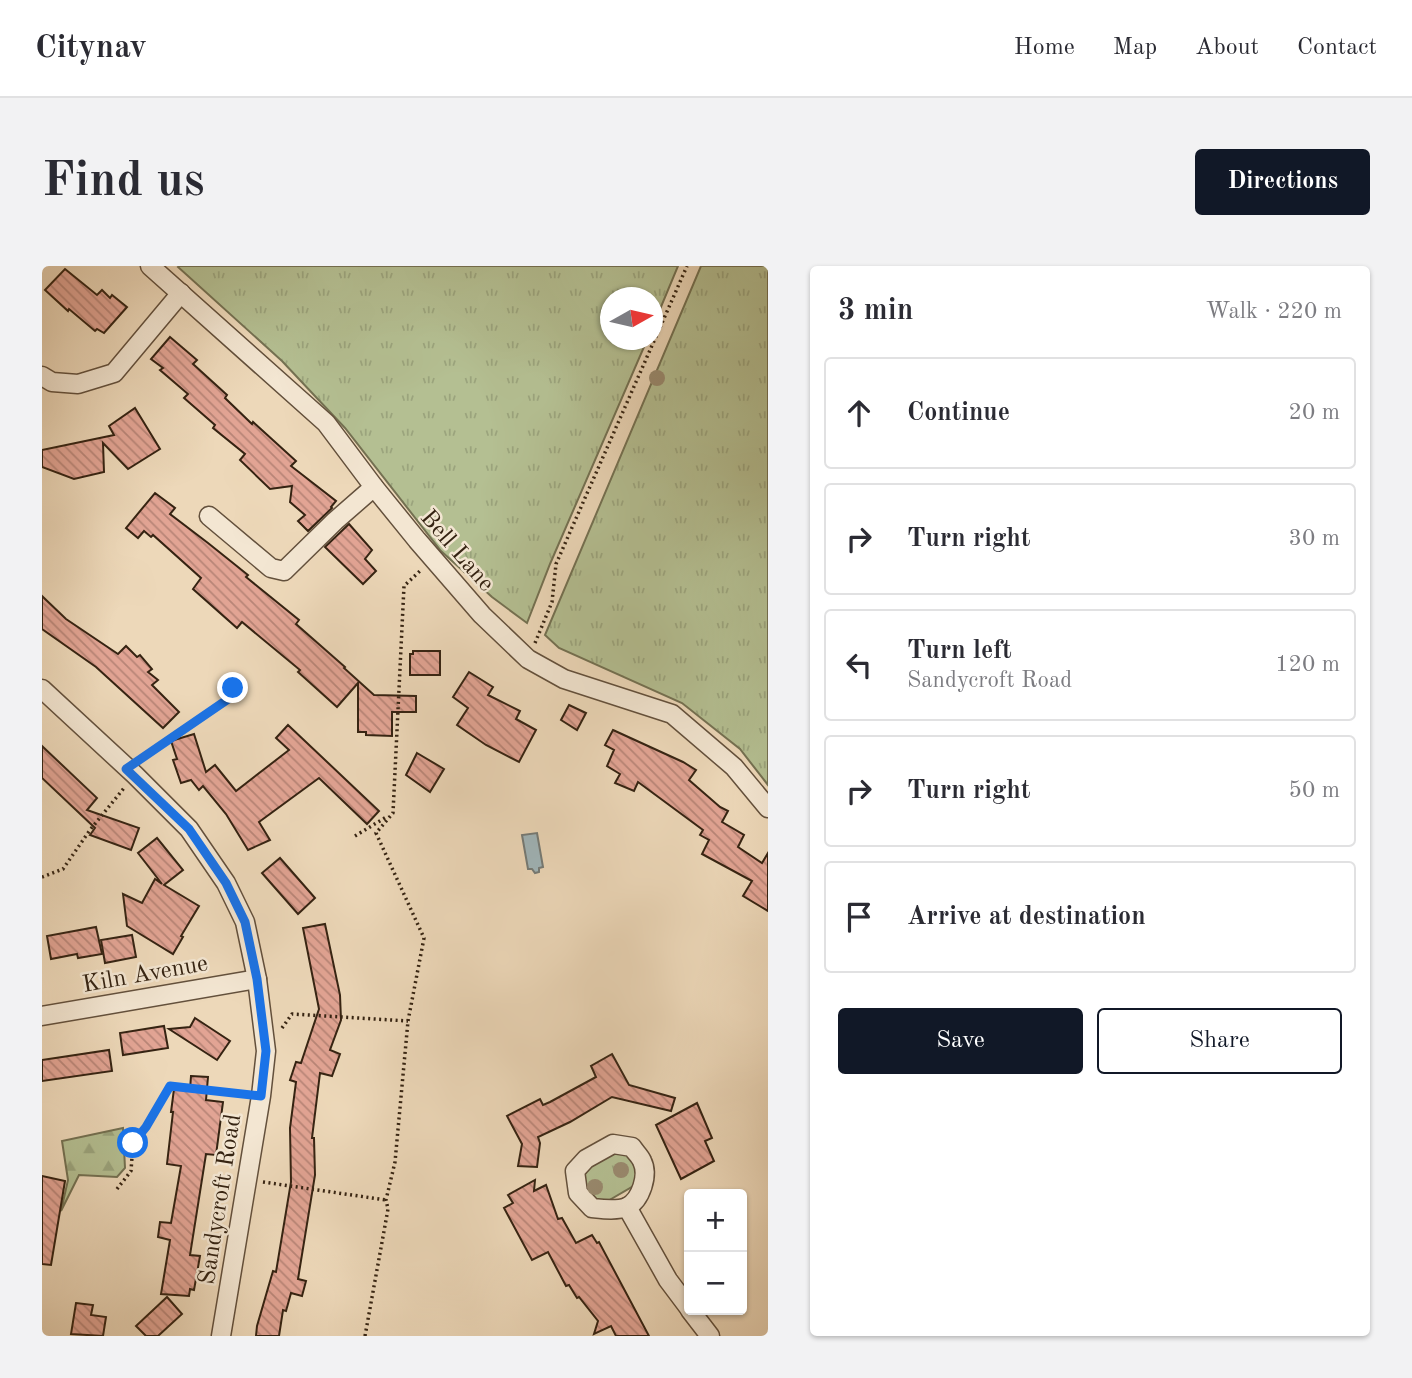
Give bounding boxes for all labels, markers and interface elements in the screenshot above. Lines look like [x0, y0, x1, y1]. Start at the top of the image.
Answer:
text: Citynav [35, 32, 147, 65]
text: Home [1014, 36, 1075, 60]
text: Map [1113, 36, 1157, 60]
text: About [1195, 36, 1259, 60]
text: Contact [1297, 36, 1377, 60]
button: Directions [1195, 149, 1370, 215]
text: Find us [42, 158, 205, 207]
north arrow [600, 287, 663, 350]
text: 3 min [838, 296, 913, 326]
text: Walk · 220 m [1206, 300, 1342, 323]
icon: ahead [840, 394, 878, 432]
text: Continue [907, 400, 1010, 426]
text: 20 m [1289, 401, 1340, 424]
street label: Bell Lane [415, 506, 498, 597]
icon: right [840, 520, 878, 558]
text: Turn right [907, 526, 1030, 552]
text: 30 m [1289, 527, 1340, 550]
text: Turn left [907, 638, 1012, 664]
icon: left [840, 646, 878, 684]
text: 120 m [1275, 653, 1340, 676]
text: Sandycroft Road [907, 669, 1072, 692]
route end [217, 672, 248, 703]
icon: right [840, 772, 878, 810]
text: Turn right [907, 778, 1030, 804]
text: 50 m [1289, 779, 1340, 802]
icon: arrive [840, 898, 878, 936]
text: Arrive at destination [907, 904, 1146, 930]
street label: Kiln Avenue [81, 952, 210, 998]
button: Save [838, 1008, 1083, 1074]
button: Share [1097, 1008, 1342, 1074]
street label: Sandycroft Road [196, 1112, 246, 1286]
route start [117, 1127, 148, 1158]
map controls [684, 1189, 747, 1315]
button: + [684, 1189, 747, 1252]
button: − [684, 1252, 747, 1315]

